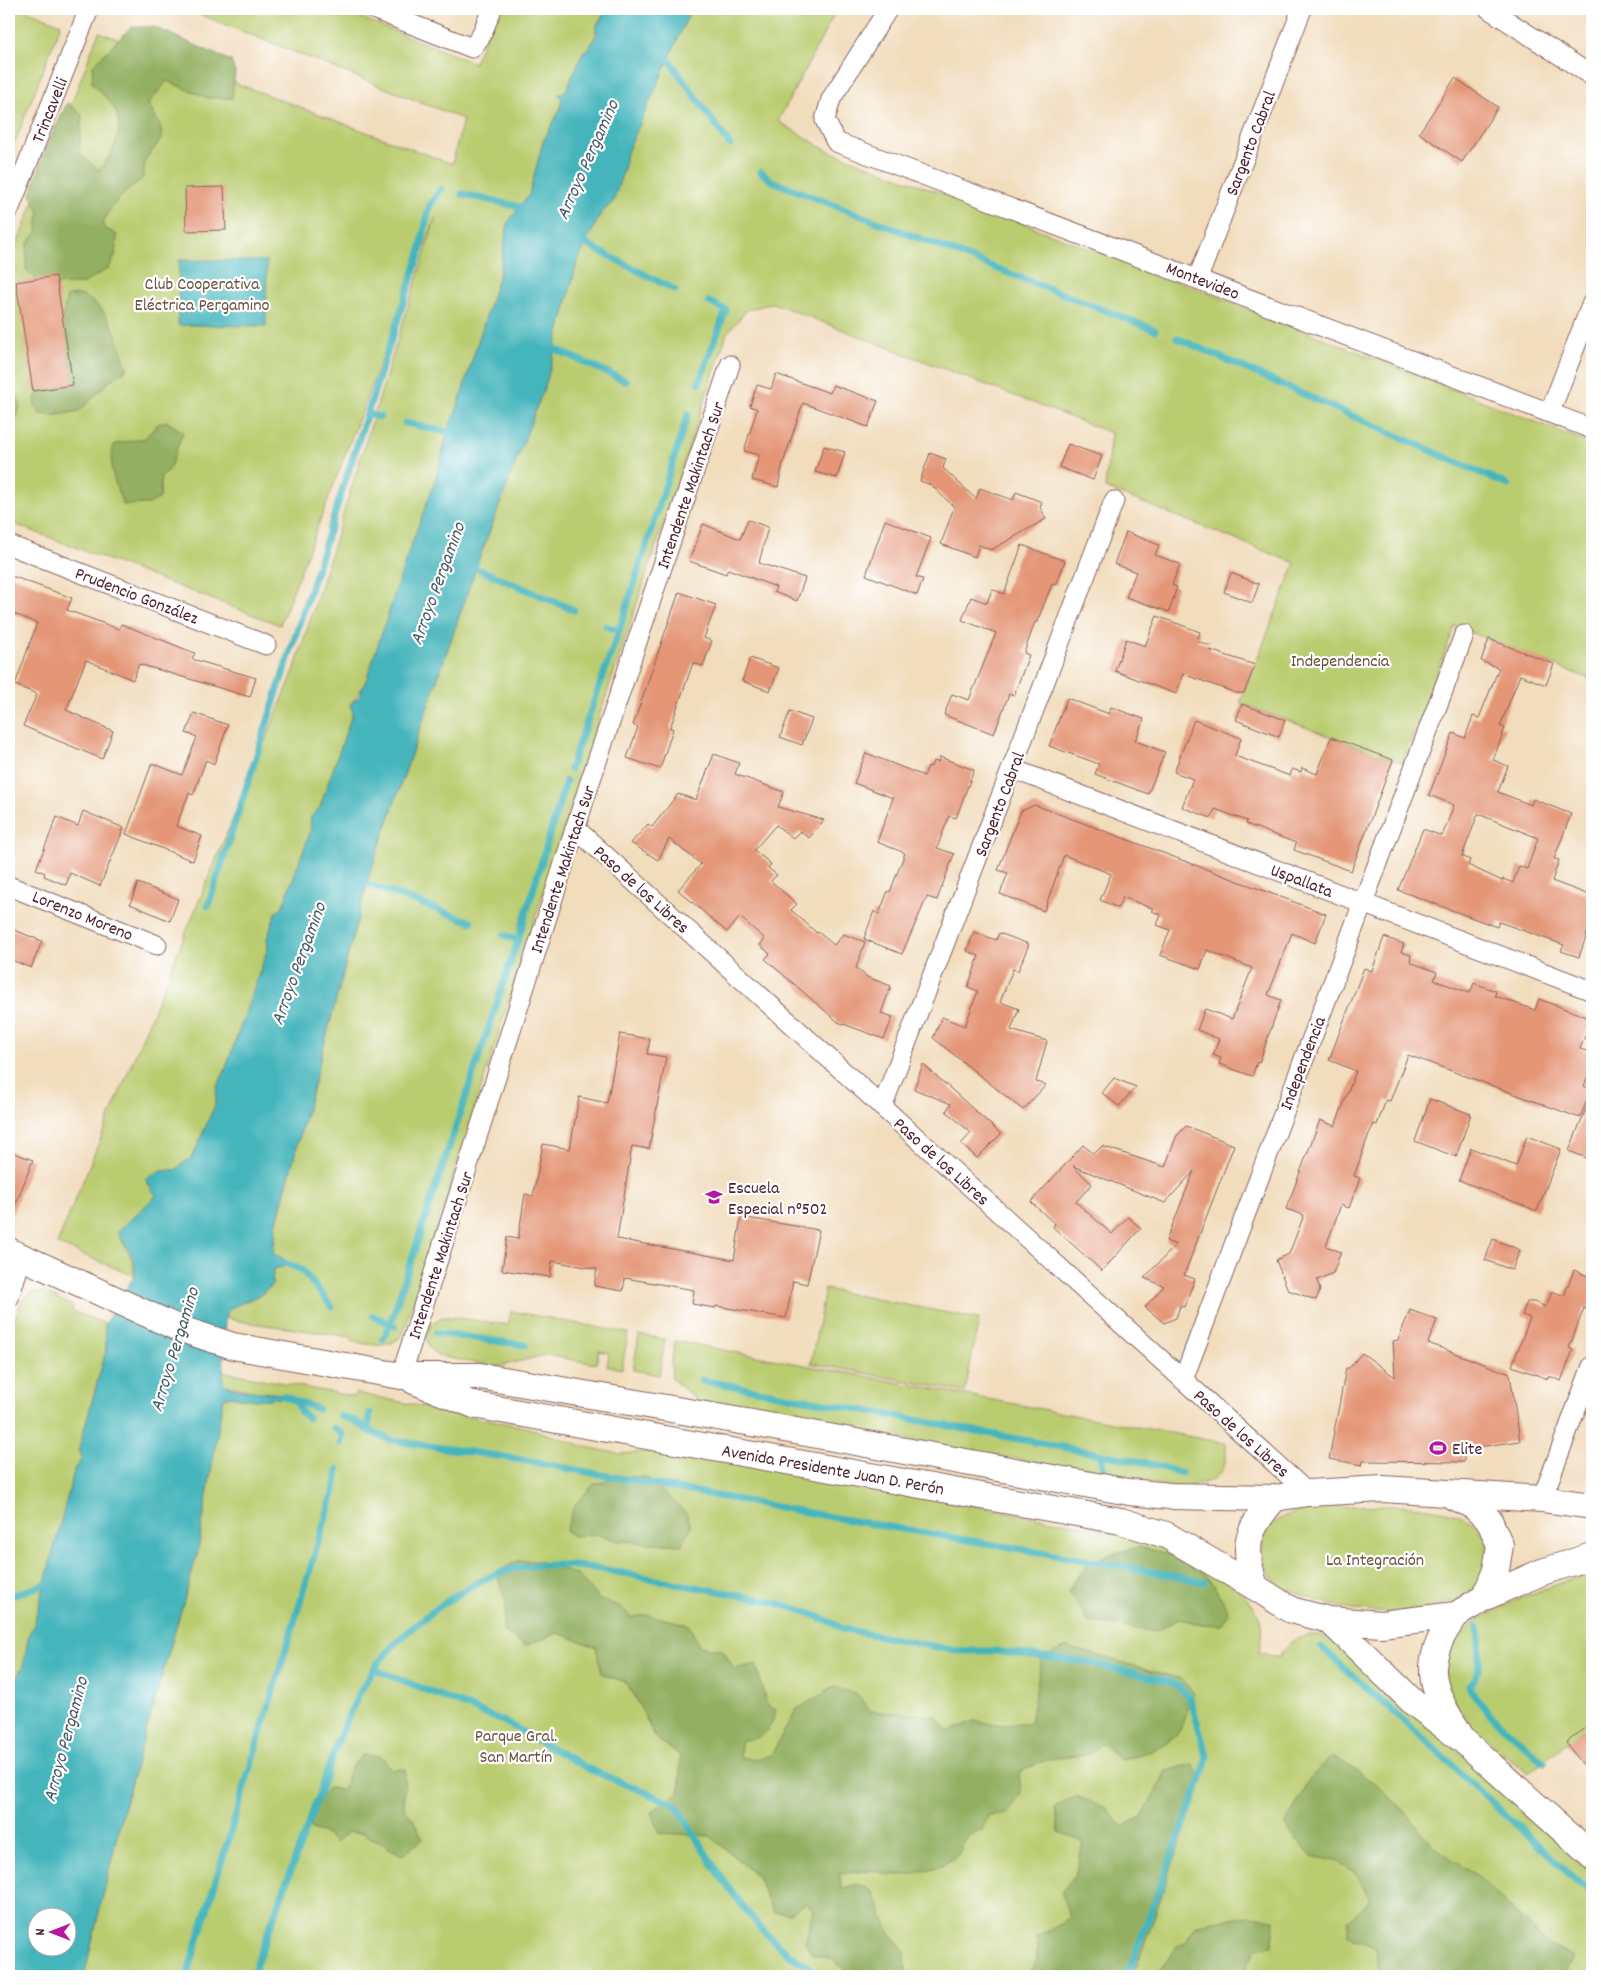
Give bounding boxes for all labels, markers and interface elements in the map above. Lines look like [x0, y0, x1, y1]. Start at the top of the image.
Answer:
street label: Trincavelli [27, 75, 76, 147]
street label: Sargento Cabral [1221, 87, 1284, 200]
water label: Arroyo Pergamino [551, 95, 628, 225]
street label: Montevideo [1162, 257, 1242, 308]
park label: Club Cooperativa Eléctrica Pergamino [135, 273, 269, 319]
street label: Intendente Makintach Sur [652, 399, 733, 573]
water label: Arroyo Pergamino [405, 518, 474, 649]
street label: Prudencio González [71, 562, 202, 632]
park label: Independencia [1291, 650, 1390, 675]
street label: Sargento Cabral [970, 748, 1033, 861]
street label: Intendente Makintach Sur [525, 782, 603, 957]
street label: Paso de los Libres [587, 841, 694, 941]
street label: Uspallata [1266, 859, 1336, 906]
street label: Lorenzo Moreno [28, 886, 136, 949]
water label: Arroyo Pergamino [266, 898, 335, 1029]
street label: Independencia [1275, 1013, 1334, 1114]
street label: Paso de los Libres [887, 1113, 994, 1213]
street label: Intendente Makintach Sur [403, 1168, 481, 1343]
place label: Escuela Especial n°502 [728, 1177, 827, 1223]
school or university icon: Escuela Especial n°502 [704, 1187, 724, 1207]
water label: Arroyo Pergamino [145, 1283, 208, 1415]
street label: Paso de los Libres [1187, 1385, 1294, 1485]
sports icon: Elite [1428, 1438, 1448, 1458]
place label: Elite [1452, 1438, 1482, 1463]
street label: Avenida Presidente Juan D. Perón [719, 1440, 946, 1503]
park label: La Integración [1326, 1549, 1424, 1574]
water label: Arroyo Pergamino [38, 1673, 97, 1805]
park label: Parque Gral. San Martín [475, 1725, 557, 1771]
north arrow [28, 1908, 78, 1958]
text: N [31, 1928, 51, 1935]

